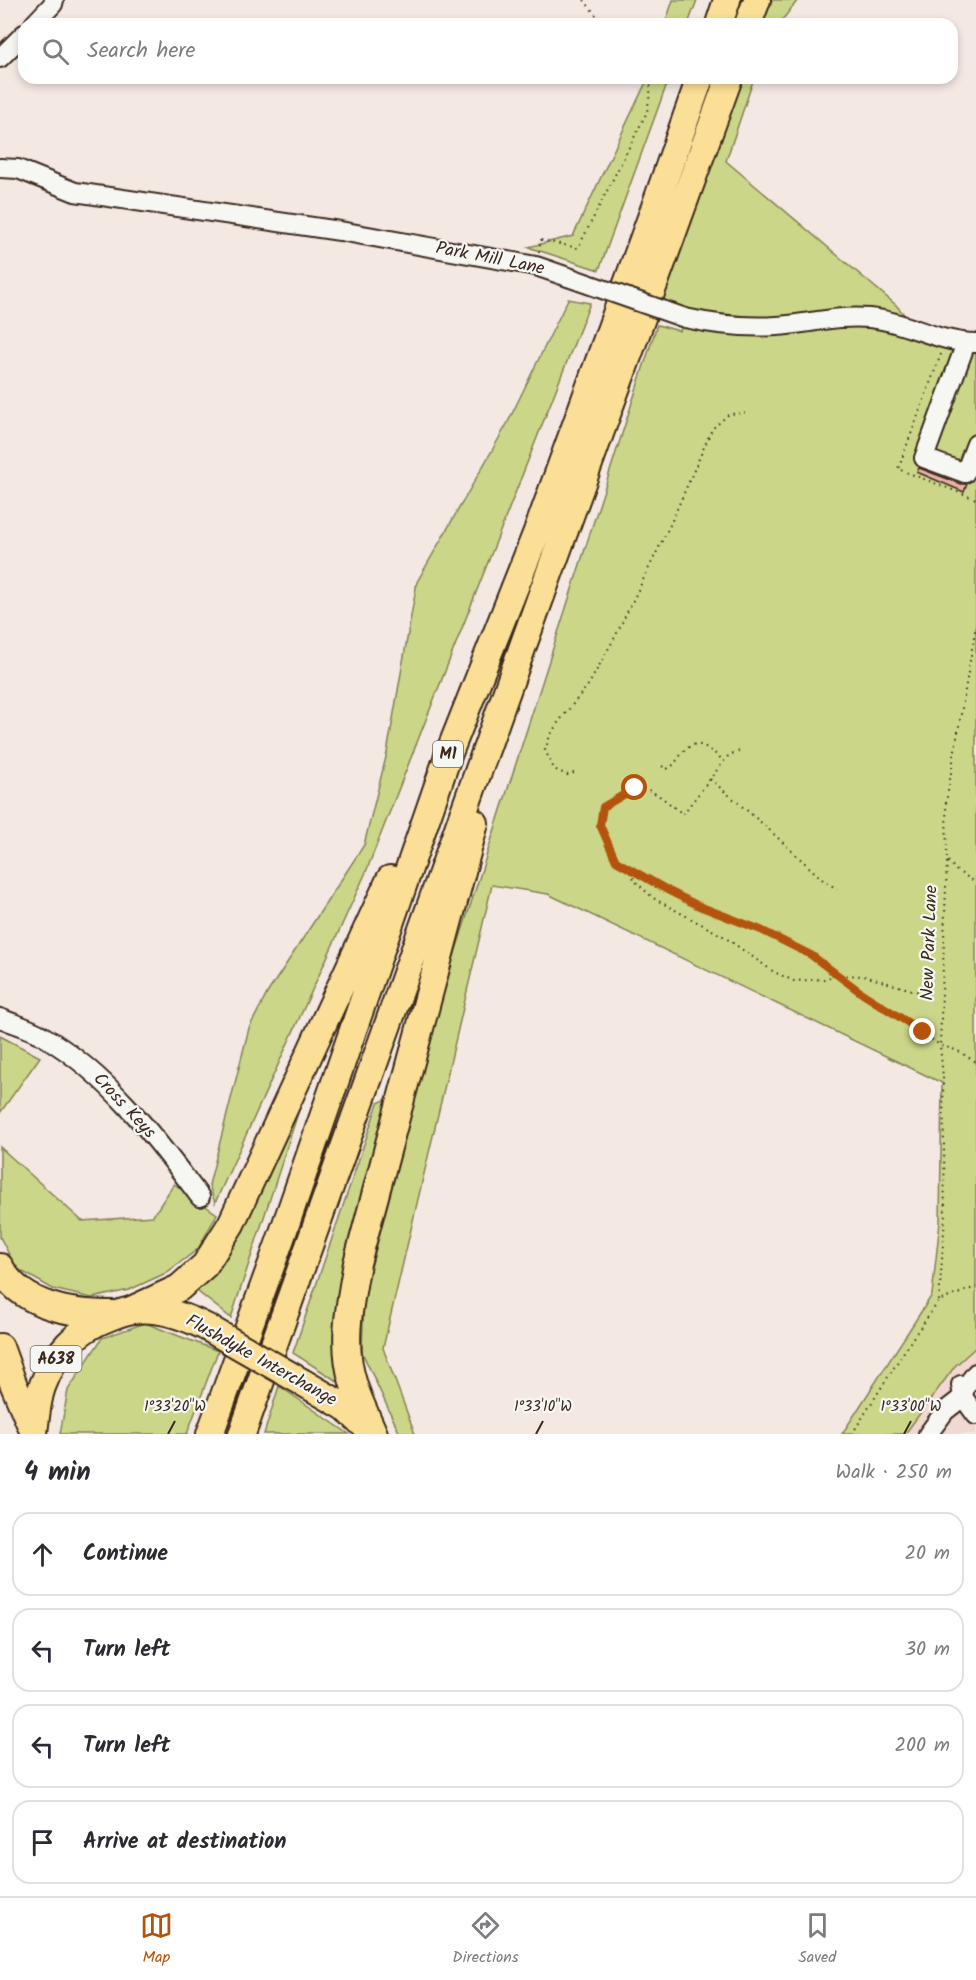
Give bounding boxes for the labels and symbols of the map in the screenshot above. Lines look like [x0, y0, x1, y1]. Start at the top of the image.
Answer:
street label: Park Mill Lane [433, 234, 547, 284]
road number: M1 [433, 741, 463, 767]
route start [621, 774, 647, 800]
street label: New Park Lane [913, 885, 947, 1001]
route end [909, 1018, 935, 1044]
street label: Cross Keys [85, 1066, 163, 1146]
street label: Flushdyke Interchange [180, 1307, 342, 1415]
road number: A638 [31, 1346, 82, 1372]
text: 1°33'20"W [144, 1395, 206, 1419]
text: 1°33'10"W [514, 1395, 572, 1419]
text: 1°33'00"W [881, 1395, 942, 1419]

